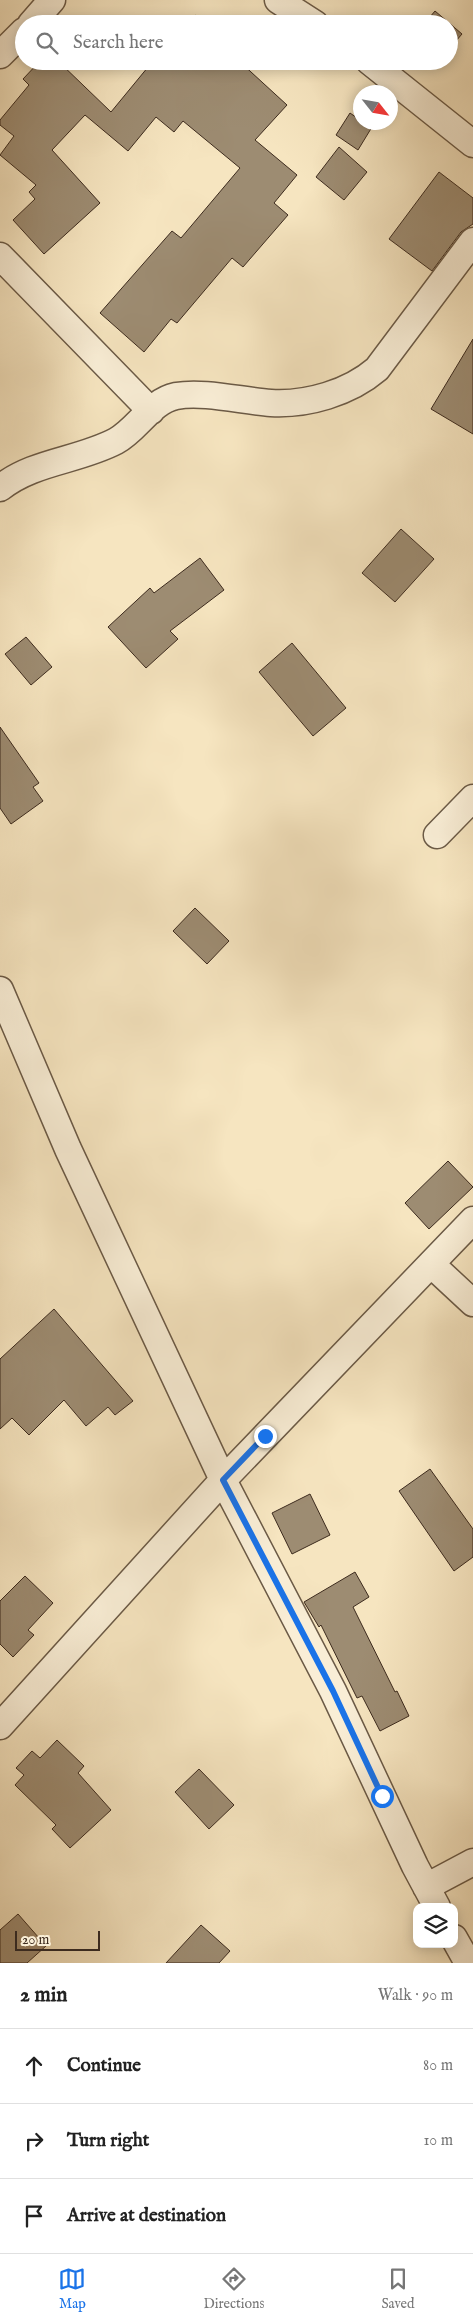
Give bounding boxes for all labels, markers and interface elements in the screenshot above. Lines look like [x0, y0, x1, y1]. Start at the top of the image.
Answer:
search box [15, 15, 458, 70]
icon: search [33, 29, 61, 57]
text: Search here [73, 31, 164, 55]
north arrow [353, 85, 398, 130]
route end [254, 1425, 277, 1448]
route start [371, 1785, 394, 1808]
map controls [413, 1903, 458, 1948]
button: layers [413, 1903, 458, 1948]
scale bar [15, 1928, 100, 1951]
text: 20 m [22, 1931, 49, 1949]
text: 2 min [20, 1982, 67, 2009]
text: Walk · 90 m [378, 1986, 453, 2006]
icon: ahead [20, 2052, 48, 2080]
text: Continue [67, 2054, 141, 2078]
text: 80 m [423, 2056, 453, 2076]
icon: right [20, 2127, 48, 2155]
text: Turn right [67, 2129, 149, 2153]
text: 10 m [423, 2131, 453, 2151]
icon: arrive [20, 2202, 48, 2230]
text: Arrive at destination [67, 2204, 226, 2228]
tab: Map [58, 2265, 86, 2313]
tab: Directions [203, 2265, 264, 2313]
tab: Saved [381, 2265, 414, 2313]

